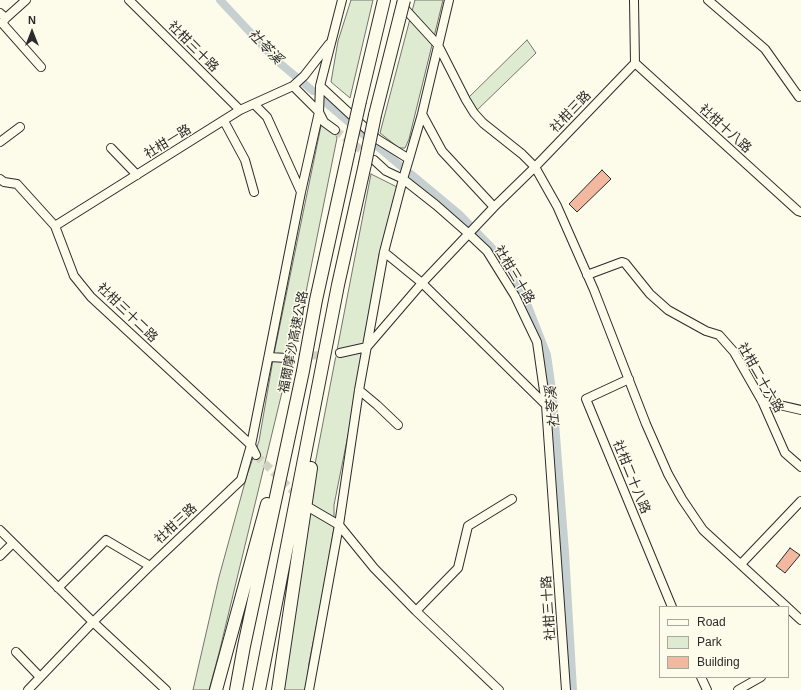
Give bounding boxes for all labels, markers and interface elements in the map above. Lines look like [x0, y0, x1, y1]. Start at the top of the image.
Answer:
north arrow [12, 12, 52, 52]
text: N [28, 14, 36, 26]
street label: 社柑三十路 [165, 19, 221, 75]
water label: 社苓溪 [244, 26, 286, 68]
street label: 社柑三路 [547, 88, 595, 136]
street label: 社柑十八路 [696, 101, 754, 157]
street label: 社柑一路 [142, 122, 194, 162]
street label: 社柑三十路 [491, 243, 537, 307]
street label: 社柑三十二路 [94, 280, 160, 346]
street label: 福爾摩沙高速公路 [276, 289, 312, 395]
street label: 社柑二十六路 [734, 340, 786, 416]
water label: 社苓溪 [543, 385, 563, 429]
street label: 社柑二十八路 [609, 438, 653, 516]
street label: 社柑三路 [152, 501, 200, 547]
street label: 社柑三十路 [539, 575, 559, 641]
legend [659, 606, 789, 678]
text: Road [697, 615, 726, 629]
text: Park [697, 635, 722, 649]
text: Building [697, 655, 740, 669]

